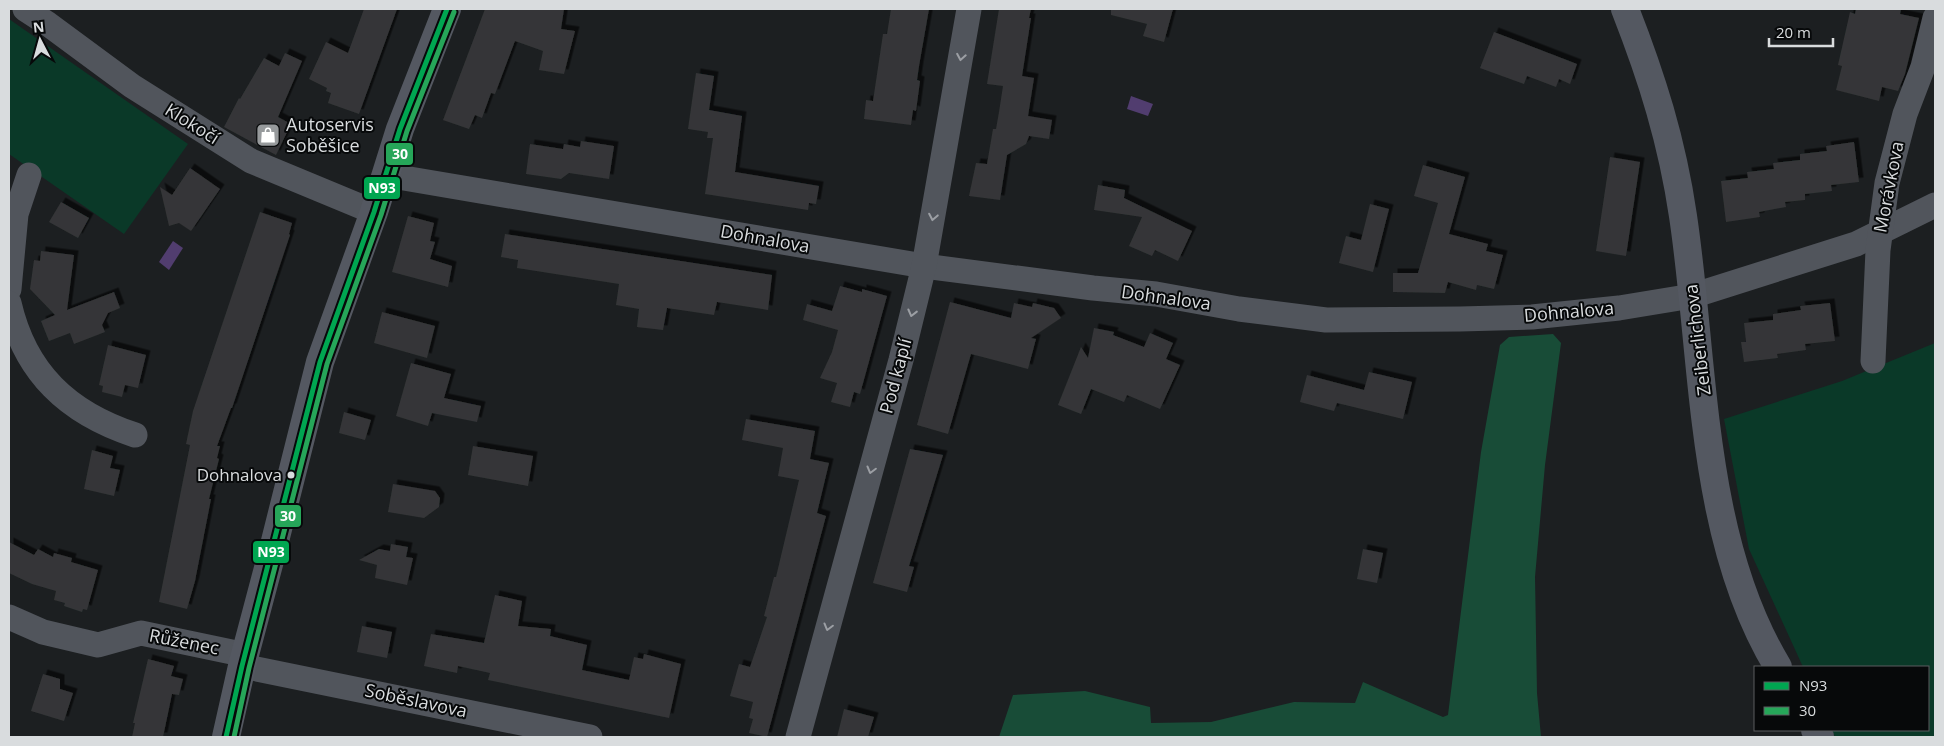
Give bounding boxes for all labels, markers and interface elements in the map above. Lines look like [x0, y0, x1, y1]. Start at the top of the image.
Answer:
north arrow [15, 15, 65, 65]
scale bar [1769, 15, 1833, 47]
text: N [32, 17, 45, 37]
text: 20 m [1776, 22, 1811, 42]
one-way arrow [956, 52, 966, 61]
street label: Klokočí [161, 97, 225, 149]
place label: Autoservis Soběšice [286, 112, 374, 157]
shop icon: Autoservis Soběšice [255, 122, 281, 148]
street label: Morávkova [1867, 139, 1909, 235]
line badge: 30 [385, 142, 414, 166]
text: 30 [392, 144, 408, 163]
line badge: N93 [363, 176, 401, 200]
text: N93 [368, 178, 396, 197]
one-way arrow [929, 213, 939, 221]
street label: Dohnalova [719, 218, 812, 258]
street label: Dohnalova [1120, 279, 1213, 315]
street label: Zeiberlichova [1678, 283, 1716, 397]
street label: Dohnalova [1523, 295, 1615, 327]
one-way arrow [907, 309, 918, 318]
street label: Pod kaplí [873, 335, 917, 416]
place label: Dohnalova [197, 463, 282, 486]
one-way arrow [866, 466, 876, 474]
marker: Dohnalova [286, 470, 296, 480]
line badge: 30 [274, 504, 302, 528]
text: 30 [280, 506, 296, 525]
line badge: N93 [252, 540, 290, 564]
text: N93 [257, 542, 285, 561]
street label: Růženec [147, 623, 221, 660]
one-way arrow [823, 623, 834, 632]
legend [1754, 666, 1929, 731]
text: N93 [1799, 675, 1827, 695]
street label: Soběslavova [363, 677, 469, 723]
text: 30 [1799, 700, 1816, 720]

